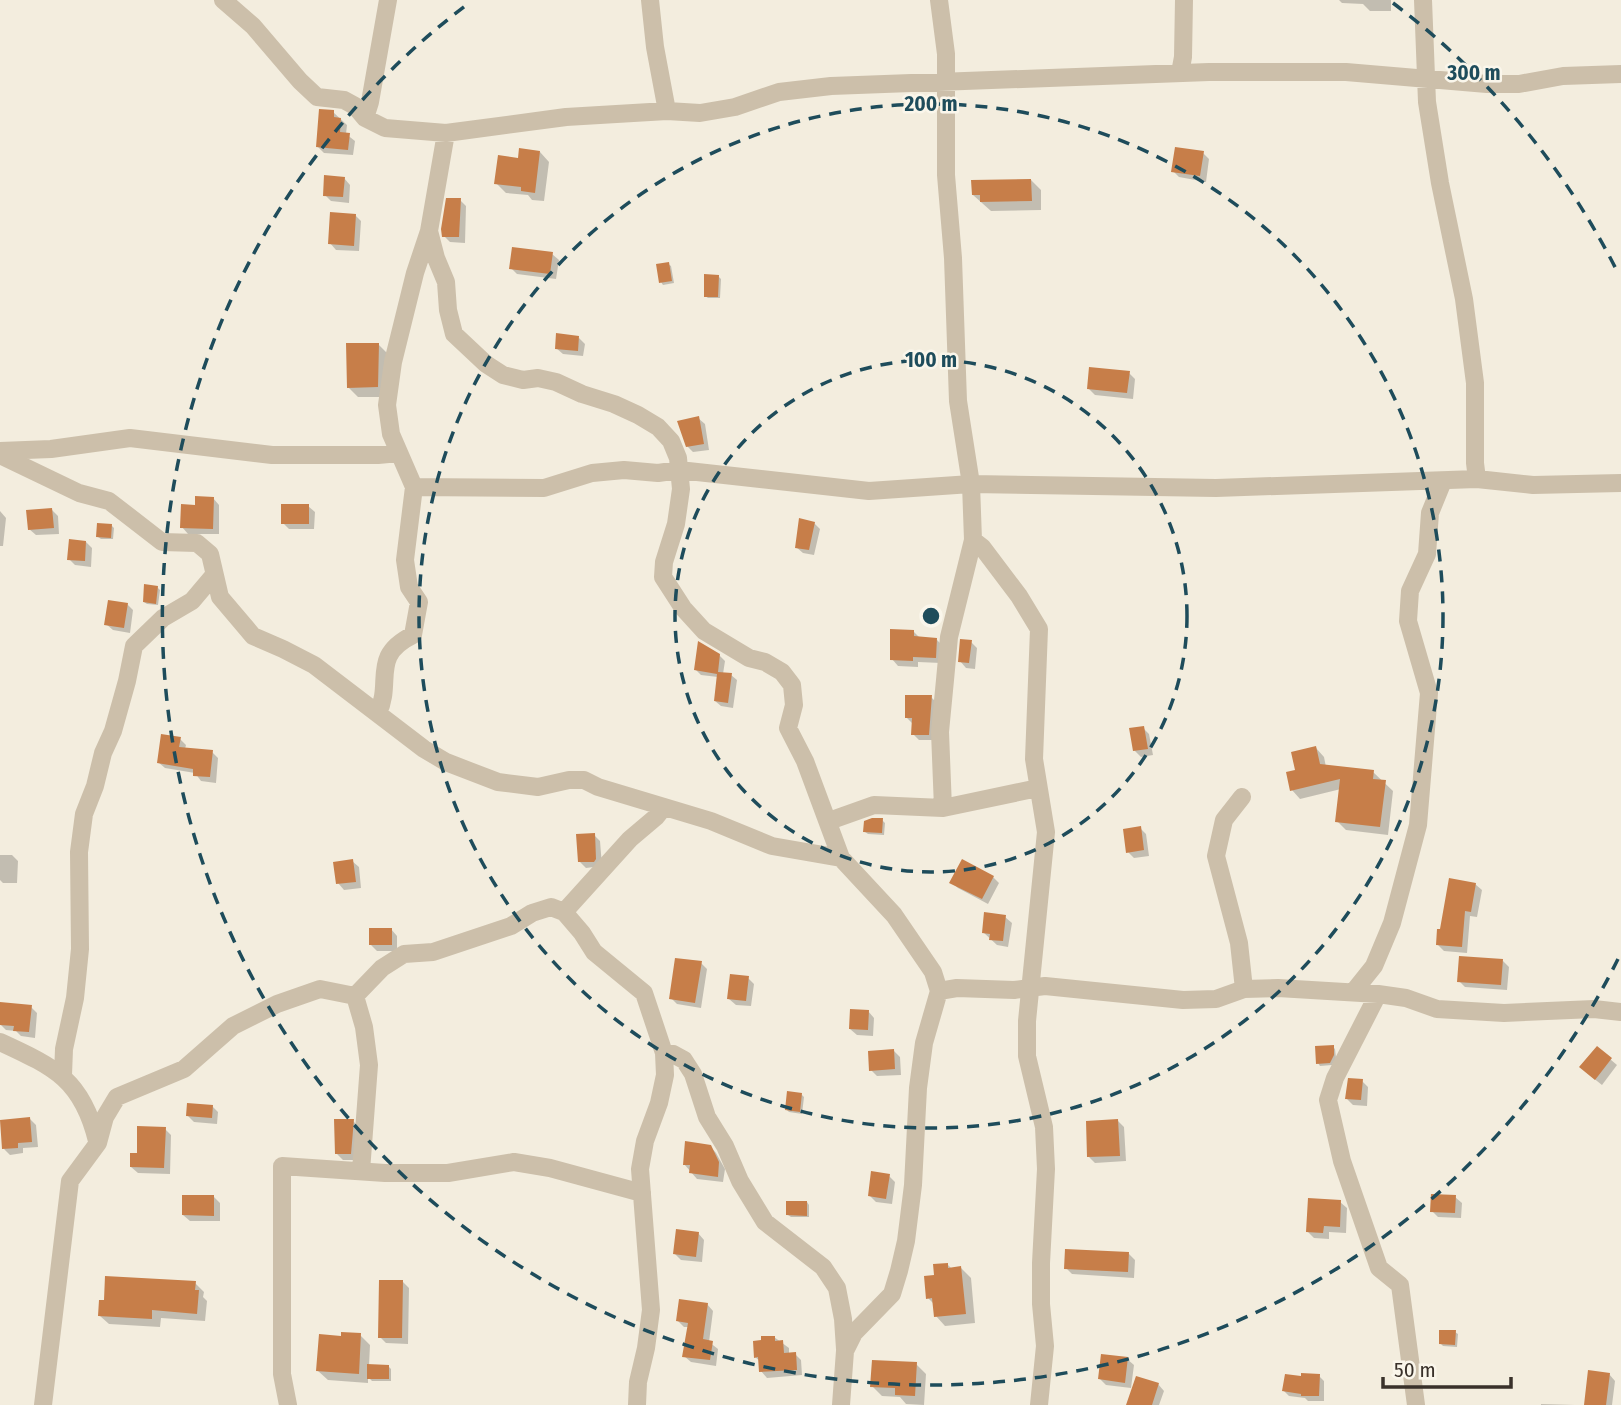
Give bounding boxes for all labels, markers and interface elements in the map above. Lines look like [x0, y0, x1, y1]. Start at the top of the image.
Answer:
text: 300 m [1446, 60, 1501, 86]
text: 200 m [903, 91, 958, 117]
text: 100 m [905, 347, 957, 373]
centre of rings [919, 604, 943, 628]
scale bar [1383, 1346, 1511, 1390]
text: 50 m [1394, 1357, 1436, 1383]

